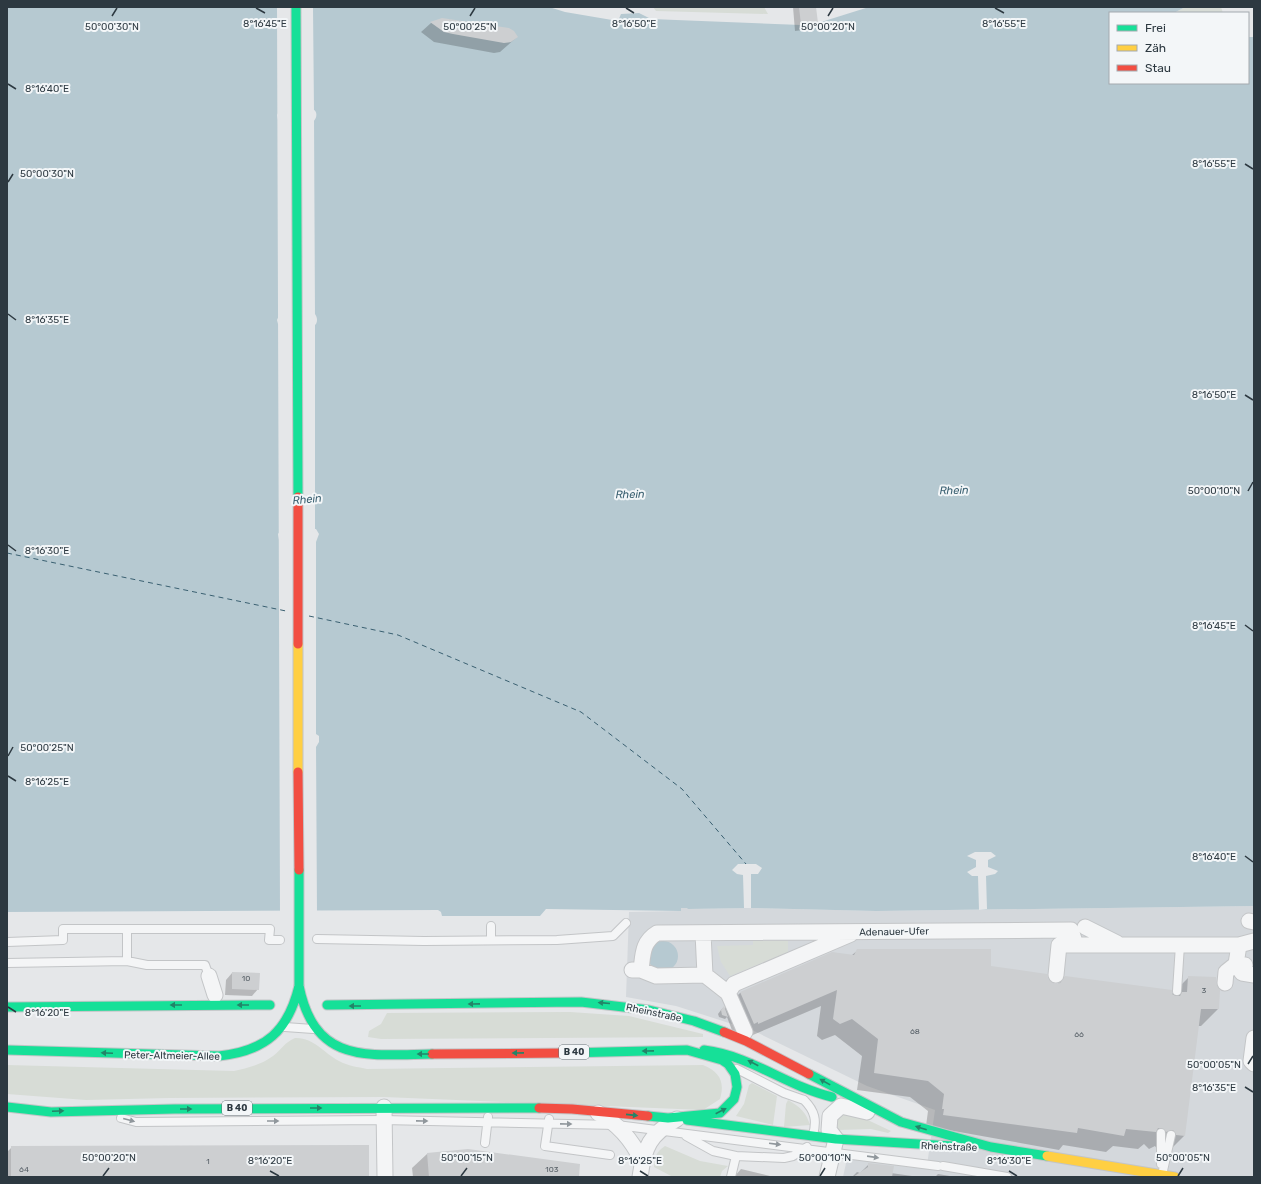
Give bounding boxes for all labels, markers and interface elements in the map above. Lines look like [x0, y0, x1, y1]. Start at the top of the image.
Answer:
legend [1109, 12, 1249, 84]
text: 8°16'45"E [243, 18, 287, 30]
text: 8°16'50"E [612, 18, 656, 30]
text: 8°16'55"E [982, 18, 1026, 30]
text: 50°00'30"N [85, 21, 139, 33]
text: 50°00'25"N [443, 21, 497, 33]
text: 50°00'20"N [801, 21, 855, 33]
text: Frei [1145, 21, 1166, 35]
text: Zäh [1145, 41, 1166, 55]
text: Stau [1145, 61, 1171, 75]
text: 8°16'40"E [25, 83, 69, 95]
text: 8°16'55"E [1192, 158, 1236, 170]
text: 50°00'30"N [20, 168, 74, 180]
text: 8°16'35"E [25, 314, 69, 326]
text: 8°16'50"E [1192, 389, 1236, 401]
water label: Rhein [939, 484, 969, 497]
text: 50°00'10"N [1188, 485, 1240, 497]
water label: Rhein [615, 488, 645, 501]
water label: Rhein [292, 492, 323, 507]
text: 8°16'30"E [25, 545, 69, 557]
text: 8°16'45"E [1192, 620, 1236, 632]
text: 50°00'25"N [20, 742, 74, 754]
text: 8°16'25"E [25, 776, 69, 788]
text: 8°16'40"E [1192, 851, 1236, 863]
street label: Adenauer-Ufer [859, 925, 929, 939]
house number: 10 [242, 974, 250, 983]
house number: 3 [1202, 986, 1207, 995]
one-way arrow [598, 1000, 610, 1007]
one-way arrow [467, 1001, 480, 1007]
street label: Rheinstraße [625, 1001, 683, 1025]
one-way arrow [169, 1002, 182, 1008]
one-way arrow [236, 1002, 249, 1008]
one-way arrow [349, 1002, 361, 1009]
text: 8°16'20"E [25, 1007, 69, 1019]
house number: 68 [910, 1027, 920, 1036]
house number: 66 [1074, 1030, 1084, 1039]
road number: B 40 [559, 1045, 589, 1059]
one-way arrow [641, 1048, 654, 1054]
street label: Peter-Altmeier-Allee [124, 1049, 220, 1063]
one-way arrow [100, 1050, 113, 1056]
one-way arrow [511, 1050, 524, 1056]
one-way arrow [416, 1051, 429, 1057]
text: 50°00'05"N [1187, 1059, 1241, 1071]
one-way arrow [748, 1060, 759, 1067]
one-way arrow [819, 1079, 831, 1086]
text: 8°16'35"E [1192, 1082, 1236, 1094]
road number: B 40 [222, 1101, 252, 1115]
one-way arrow [180, 1105, 192, 1112]
one-way arrow [310, 1105, 323, 1111]
one-way arrow [52, 1108, 64, 1115]
one-way arrow [715, 1108, 726, 1114]
one-way arrow [626, 1111, 638, 1118]
one-way arrow [123, 1118, 135, 1124]
one-way arrow [267, 1118, 280, 1124]
one-way arrow [416, 1118, 429, 1124]
one-way arrow [560, 1121, 573, 1127]
one-way arrow [915, 1125, 927, 1131]
street label: Rheinstraße [921, 1140, 978, 1154]
one-way arrow [768, 1141, 781, 1147]
text: 50°00'20"N [82, 1152, 136, 1164]
text: 50°00'15"N [441, 1152, 493, 1164]
text: 50°00'10"N [799, 1152, 851, 1164]
text: 50°00'05"N [1156, 1152, 1210, 1164]
one-way arrow [867, 1154, 879, 1160]
text: 8°16'20"E [248, 1155, 292, 1167]
text: 8°16'25"E [618, 1155, 662, 1167]
text: 8°16'30"E [987, 1155, 1031, 1167]
house number: 1 [206, 1157, 210, 1166]
house number: 64 [19, 1165, 29, 1174]
house number: 103 [545, 1165, 559, 1174]

